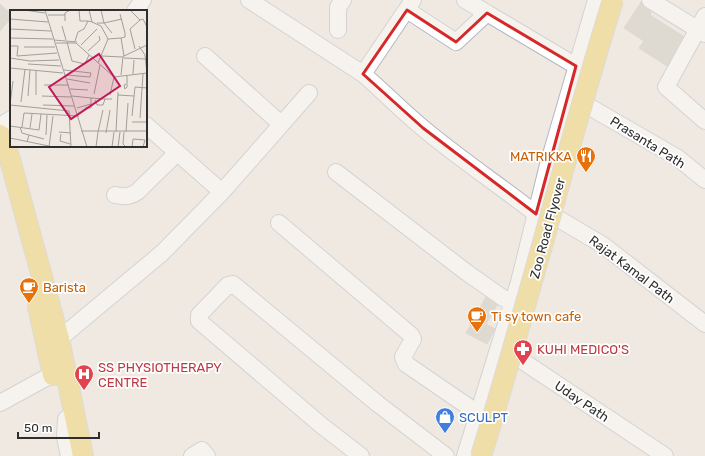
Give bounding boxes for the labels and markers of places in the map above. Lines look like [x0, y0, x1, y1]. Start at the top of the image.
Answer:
restaurant icon: MATRIKKA [575, 145, 597, 173]
place label: MATRIKKA [510, 149, 572, 164]
cafe icon: Barista [18, 276, 40, 304]
place label: Barista [43, 280, 86, 295]
cafe icon: Ti sy town cafe [466, 305, 488, 333]
place label: Ti sy town cafe [491, 309, 581, 324]
pharmacy icon: KUHI MEDICO'S [512, 338, 534, 366]
place label: KUHI MEDICO'S [537, 342, 629, 357]
place label: SS PHYSIOTHERAPY CENTRE [98, 360, 222, 390]
hospital icon: SS PHYSIOTHERAPY CENTRE [73, 363, 95, 391]
shop icon: SCULPT [434, 406, 456, 434]
place label: SCULPT [459, 410, 509, 425]

